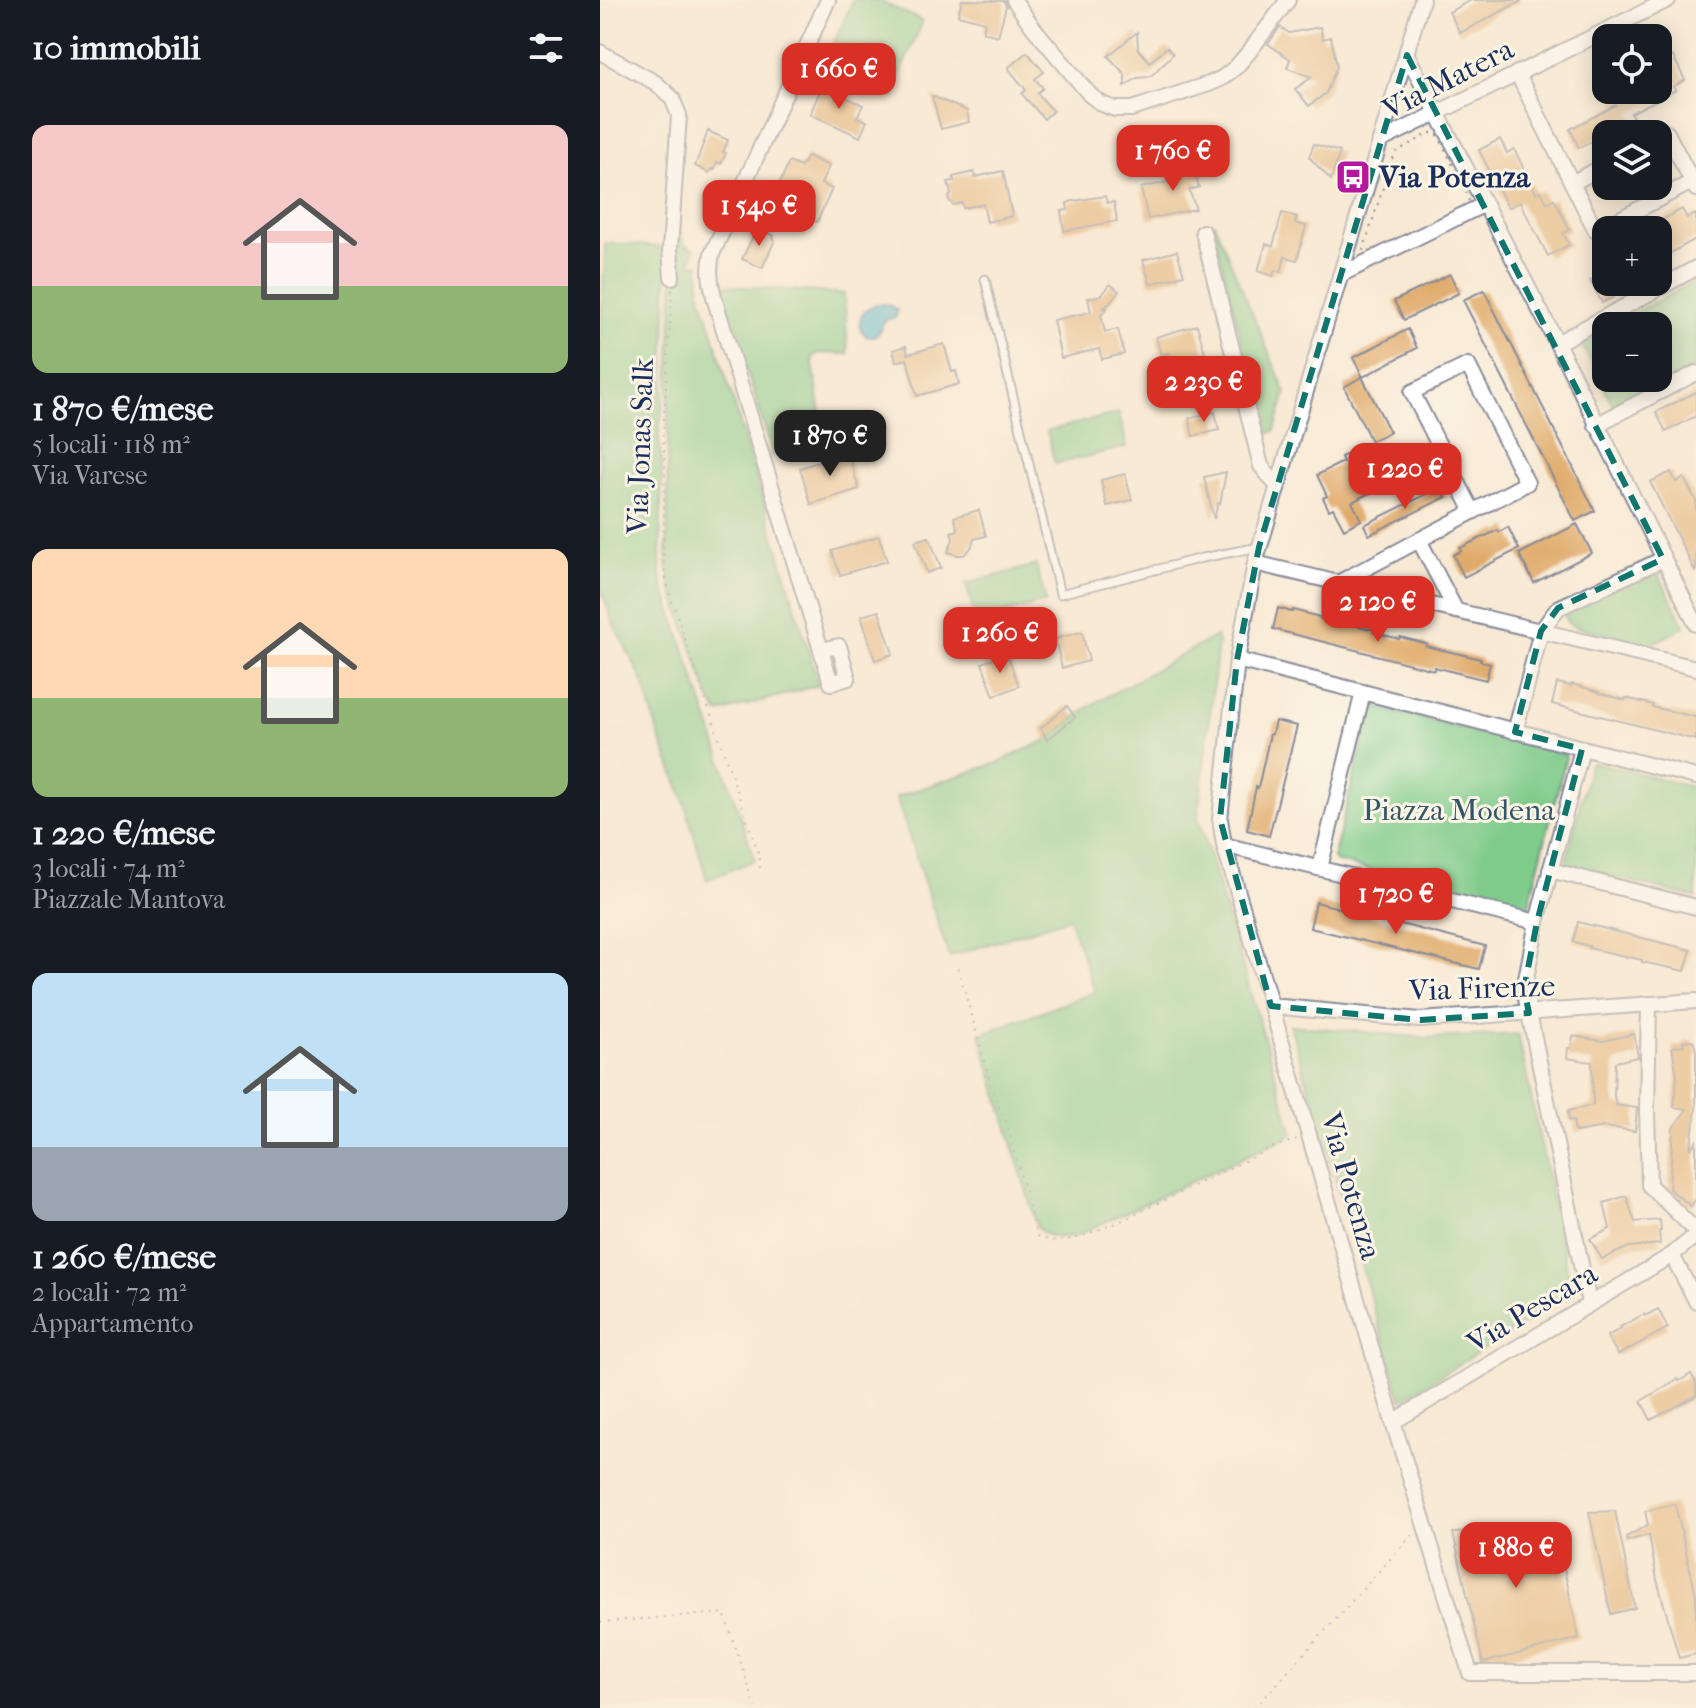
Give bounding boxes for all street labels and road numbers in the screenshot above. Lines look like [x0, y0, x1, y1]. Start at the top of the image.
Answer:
street label: Via Matera [1376, 31, 1520, 128]
street label: Via Jonas Salk [620, 357, 661, 536]
street label: Via Firenze [1407, 968, 1556, 1009]
street label: Via Potenza [1313, 1108, 1388, 1265]
street label: Via Pescara [1460, 1255, 1605, 1361]

